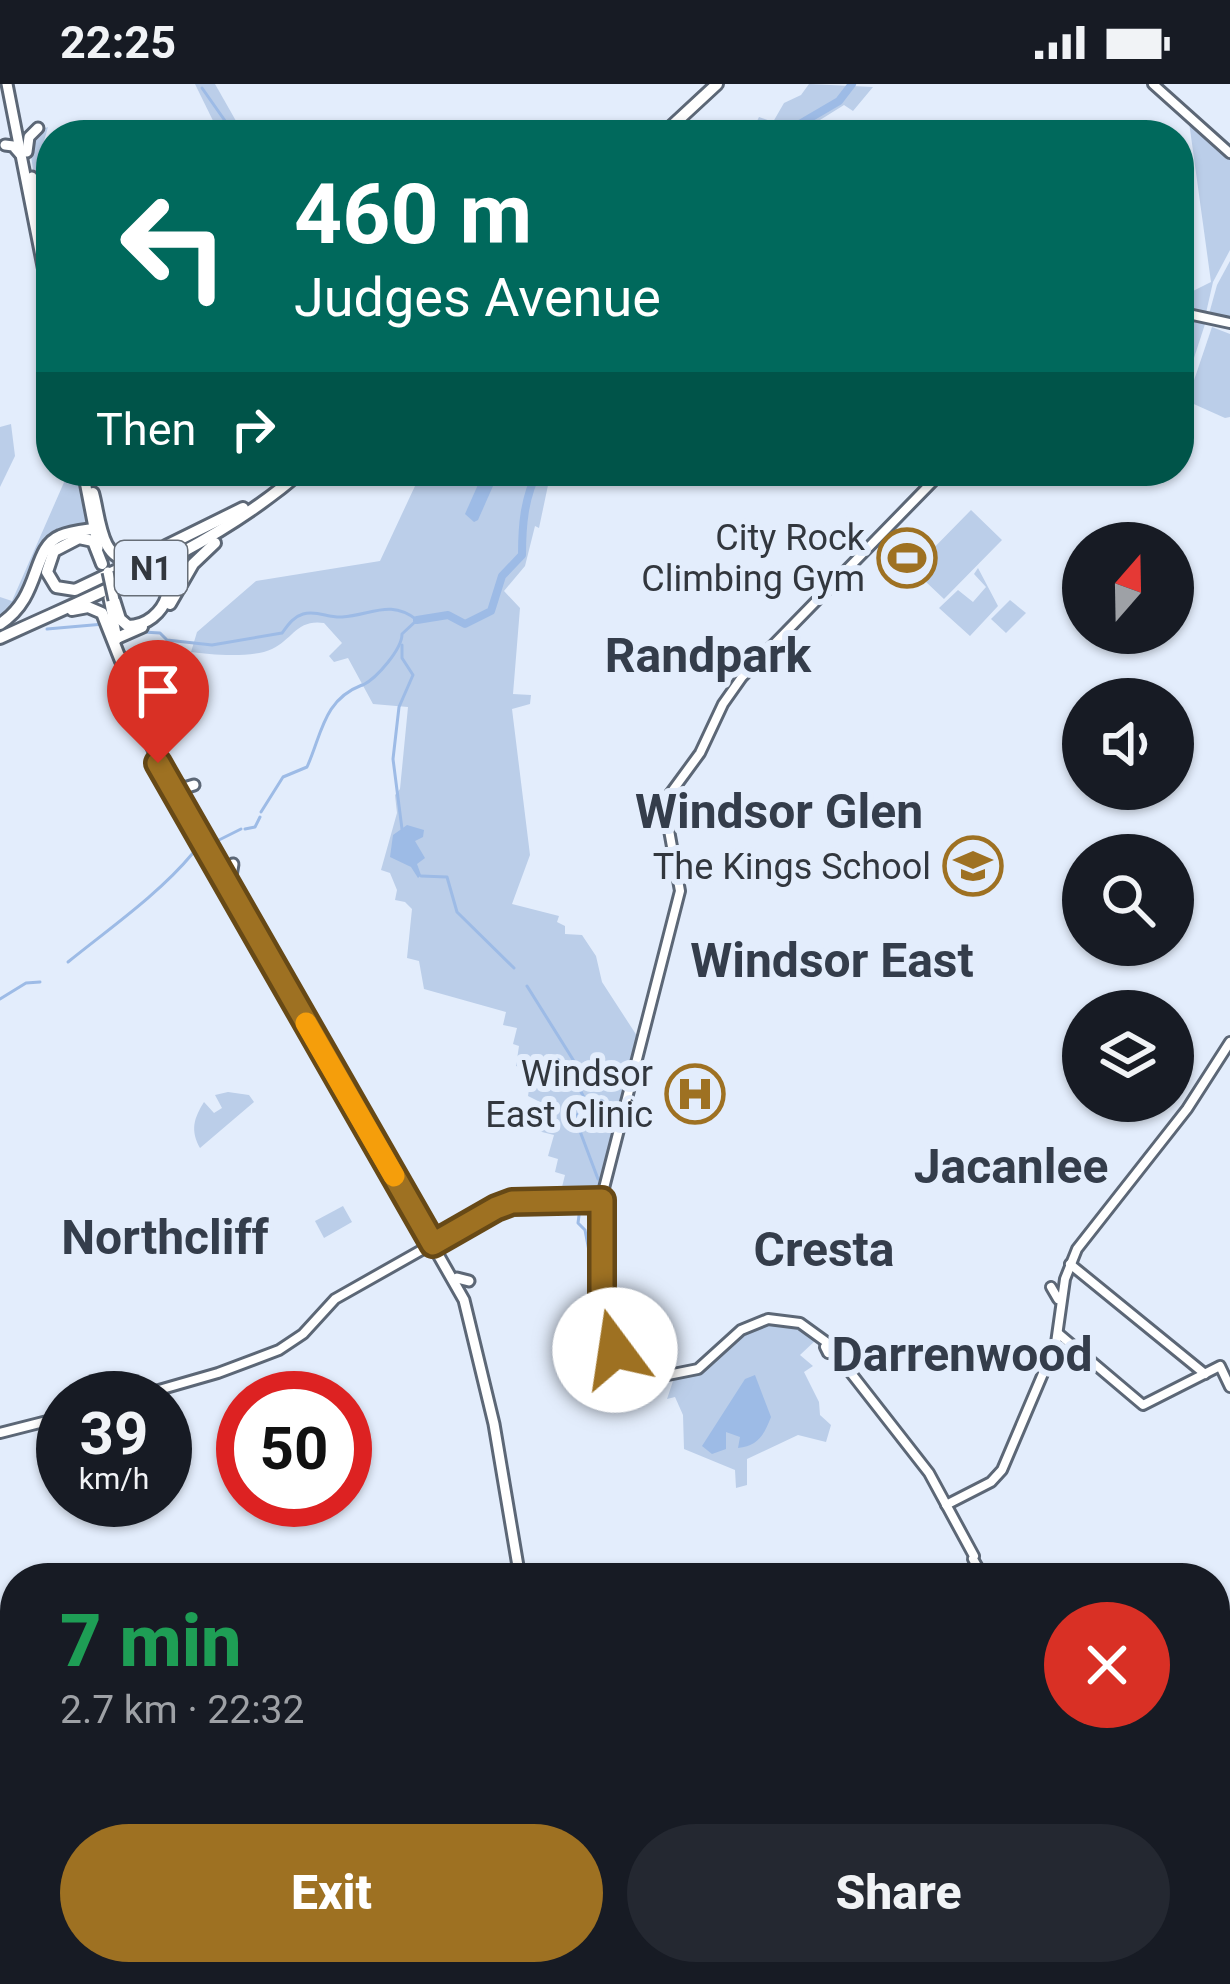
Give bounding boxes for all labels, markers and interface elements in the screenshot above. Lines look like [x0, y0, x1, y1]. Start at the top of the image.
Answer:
text: 22:25 [60, 16, 176, 69]
text: 460 m [294, 165, 532, 264]
icon: left [96, 168, 252, 324]
text: Judges Avenue [294, 266, 661, 329]
icon: right [220, 396, 286, 462]
text: Then [96, 403, 196, 456]
place label: City Rock Climbing Gym [641, 517, 866, 600]
north arrow [1062, 522, 1194, 654]
map controls [1062, 522, 1194, 1122]
sports icon: City Rock Climbing Gym [876, 527, 938, 589]
road number: N1 [115, 541, 187, 595]
district label: Randpark [605, 627, 812, 684]
pin [107, 640, 209, 763]
icon: arrive [125, 658, 191, 724]
button: sound [1062, 678, 1194, 810]
district label: Windsor Glen [635, 783, 923, 840]
button: search [1062, 834, 1194, 966]
school or university icon: The Kings School [942, 835, 1004, 897]
place label: The Kings School [653, 846, 931, 888]
district label: Windsor East [690, 932, 974, 989]
button: layers [1062, 990, 1194, 1122]
place label: Windsor East Clinic [485, 1053, 653, 1136]
hospital icon: Windsor East Clinic [664, 1063, 726, 1125]
district label: Jacanlee [914, 1138, 1108, 1195]
district label: Northcliff [61, 1209, 270, 1266]
district label: Cresta [753, 1221, 895, 1278]
position arrow [552, 1287, 678, 1413]
district label: Darrenwood [832, 1326, 1092, 1383]
speed limit sign: 50 [216, 1371, 372, 1527]
text: 39 [80, 1398, 148, 1469]
text: km/h [79, 1461, 149, 1496]
text: 7 min [60, 1599, 242, 1684]
button: close [1044, 1602, 1170, 1728]
text: 2.7 km · 22:32 [60, 1687, 304, 1733]
button: Exit [60, 1824, 603, 1962]
button: Share [627, 1824, 1170, 1962]

